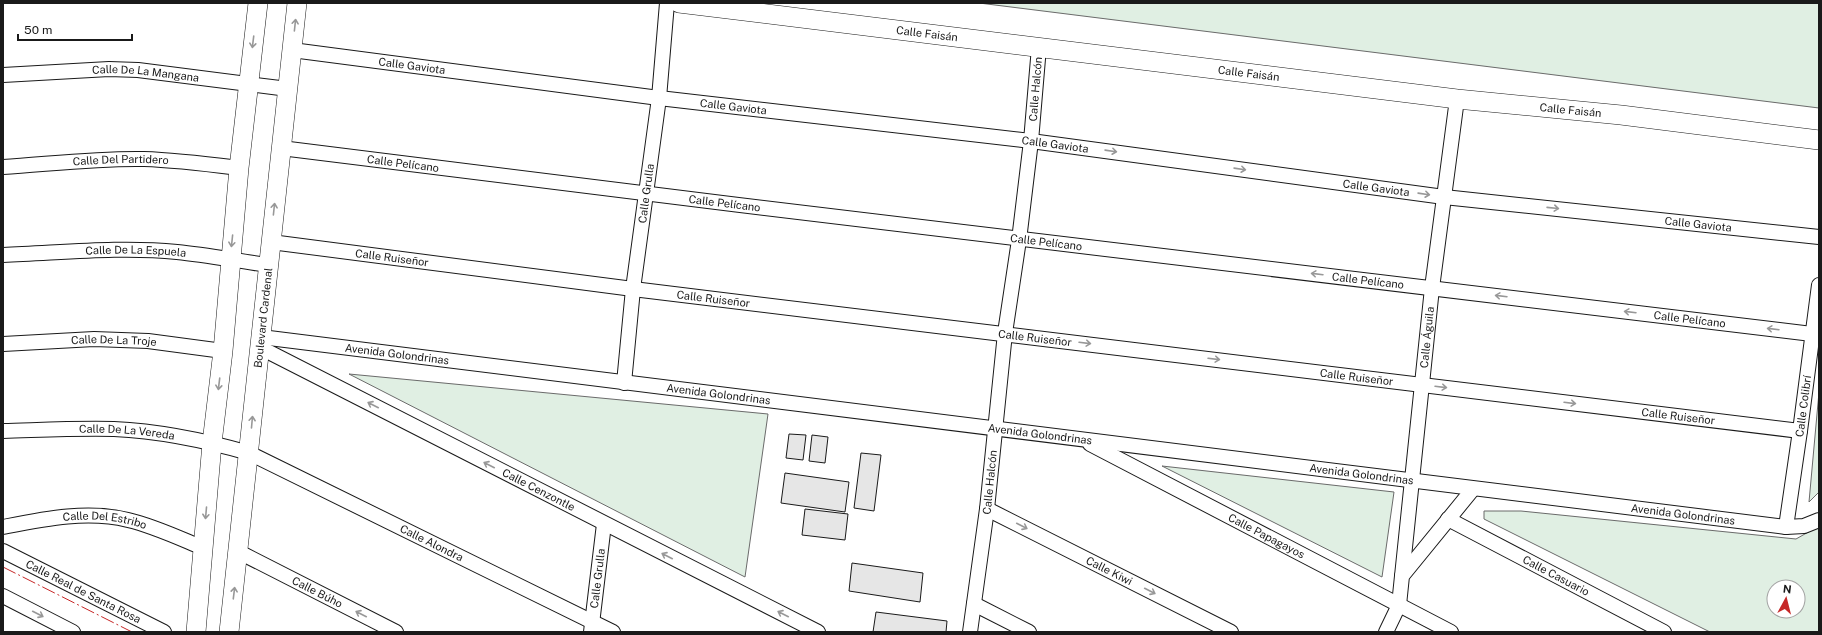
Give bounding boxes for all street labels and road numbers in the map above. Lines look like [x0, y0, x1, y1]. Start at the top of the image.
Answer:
street label: Calle Faisán [896, 24, 959, 43]
street label: Calle Gaviota [378, 55, 446, 76]
street label: Calle Halcón [1027, 56, 1044, 122]
street label: Calle De La Mangana [92, 63, 200, 84]
street label: Calle Faisán [1217, 64, 1280, 83]
street label: Calle Gaviota [699, 97, 767, 116]
street label: Calle Faisán [1539, 101, 1602, 119]
street label: Calle Gaviota [1021, 134, 1089, 155]
street label: Calle Del Partidero [72, 153, 169, 168]
street label: Calle Pelícano [366, 153, 440, 174]
street label: Calle Grulla [636, 163, 656, 224]
street label: Calle Gaviota [1342, 177, 1410, 198]
street label: Calle Pelícano [688, 193, 761, 214]
street label: Calle Gaviota [1664, 215, 1732, 234]
street label: Calle Pelícano [1010, 232, 1083, 252]
street label: Calle De La Espuela [85, 244, 187, 259]
street label: Calle Ruiseñor [355, 247, 429, 268]
street label: Boulevard Cardenal [252, 267, 274, 369]
street label: Calle Pelícano [1331, 270, 1405, 291]
street label: Calle Ruiseñor [676, 288, 751, 309]
street label: Calle Águila [1418, 306, 1436, 369]
street label: Calle Pelícano [1653, 309, 1726, 329]
street label: Calle Ruiseñor [998, 327, 1072, 348]
street label: Calle De La Troje [71, 333, 157, 348]
street label: Avenida Golondrinas [344, 341, 450, 366]
street label: Calle Ruiseñor [1319, 367, 1394, 387]
street label: Calle Colibrí [1793, 374, 1813, 438]
street label: Avenida Golondrinas [666, 382, 772, 406]
street label: Calle Ruiseñor [1641, 406, 1716, 427]
street label: Avenida Golondrinas [987, 422, 1093, 447]
street label: Calle De La Vereda [79, 423, 176, 442]
street label: Calle Halcón [980, 449, 999, 515]
street label: Avenida Golondrinas [1309, 462, 1415, 487]
street label: Calle Cenzontle [500, 466, 577, 513]
street label: Avenida Golondrinas [1630, 502, 1736, 527]
street label: Calle Del Estribo [62, 510, 148, 531]
street label: Calle Papagayos [1226, 511, 1307, 561]
street label: Calle Alondra [398, 522, 465, 563]
street label: Calle Grulla [588, 548, 607, 609]
street label: Calle Casuario [1521, 553, 1591, 598]
street label: Calle Kiwi [1084, 554, 1134, 587]
street label: Calle Real de Santa Rosa [24, 557, 143, 625]
street label: Calle Búho [290, 574, 345, 610]

